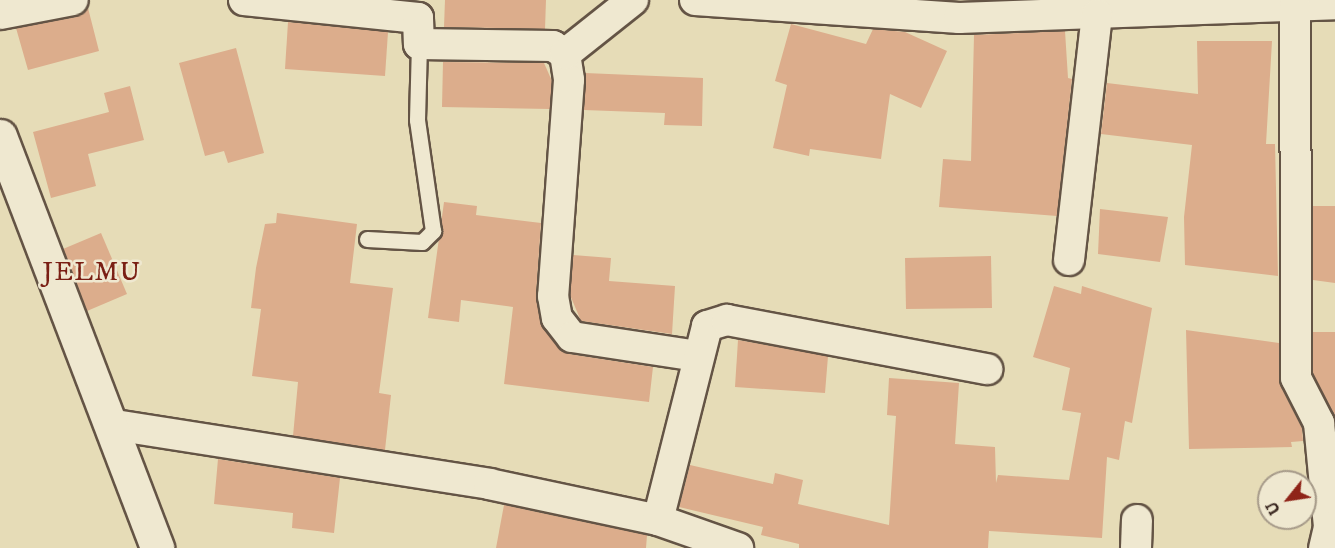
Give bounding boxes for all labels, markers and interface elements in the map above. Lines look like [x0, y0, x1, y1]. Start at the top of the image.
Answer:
district label: JELMU [42, 257, 142, 289]
north arrow [1257, 470, 1317, 530]
text: U [1261, 498, 1285, 518]

